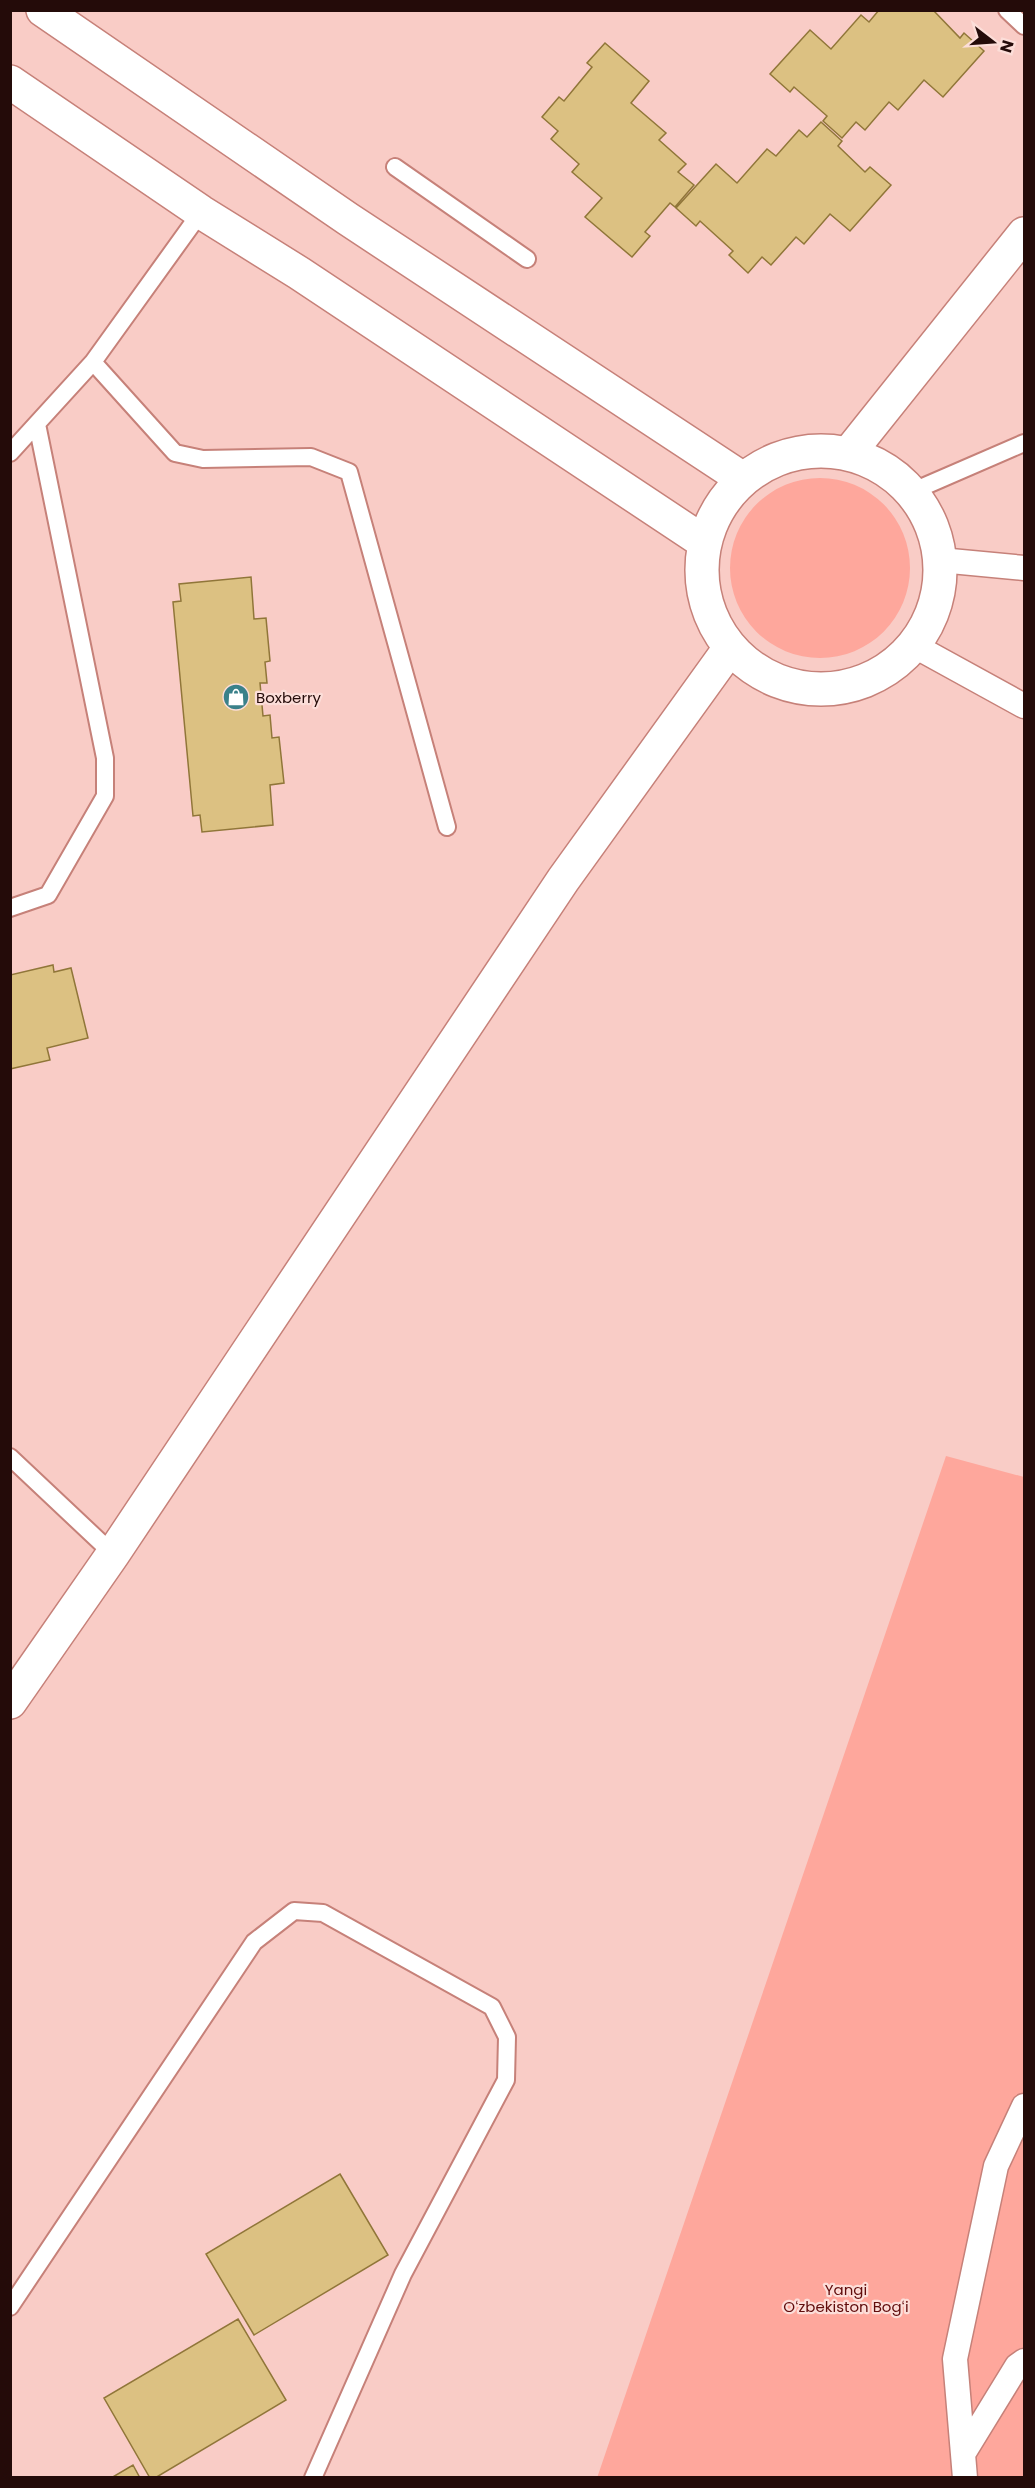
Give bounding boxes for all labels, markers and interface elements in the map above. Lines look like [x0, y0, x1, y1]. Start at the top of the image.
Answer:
north arrow [963, 12, 1023, 72]
text: N [994, 37, 1020, 55]
shop icon: Boxberry [221, 682, 251, 712]
place label: Boxberry [256, 687, 322, 708]
park label: Yangi Oʻzbekiston Bogʻi [783, 2279, 909, 2317]

